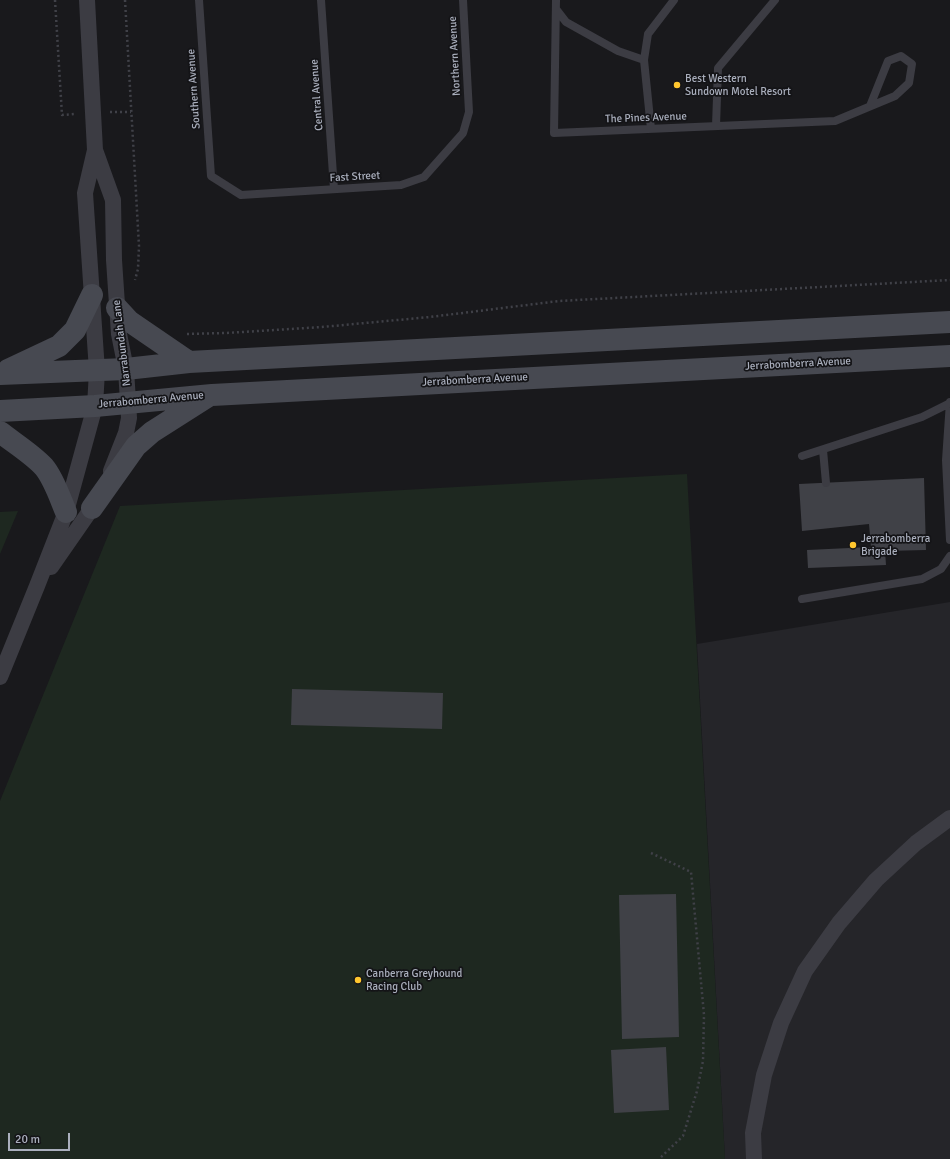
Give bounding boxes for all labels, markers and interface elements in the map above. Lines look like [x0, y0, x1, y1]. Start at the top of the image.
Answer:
street label: Northern Avenue [446, 16, 464, 96]
street label: Southern Avenue [185, 49, 203, 129]
street label: Central Avenue [308, 59, 326, 131]
place label: Best Western Sundown Motel Resort [685, 72, 791, 98]
marker: Best Western Sundown Motel Resort [672, 80, 682, 90]
street label: The Pines Avenue [605, 110, 687, 126]
street label: Fast Street [329, 169, 381, 185]
street label: Narrabundah Lane [110, 299, 134, 387]
street label: Jerrabomberra Avenue [745, 355, 851, 373]
street label: Jerrabomberra Avenue [422, 371, 528, 389]
street label: Jerrabomberra Avenue [98, 389, 204, 411]
place label: Jerrabomberra Brigade [861, 532, 930, 558]
marker: Jerrabomberra Brigade [848, 540, 858, 550]
place label: Canberra Greyhound Racing Club [366, 967, 462, 993]
marker: Canberra Greyhound Racing Club [353, 975, 363, 985]
scale bar [10, 1125, 72, 1151]
text: 20 m [15, 1132, 40, 1147]

